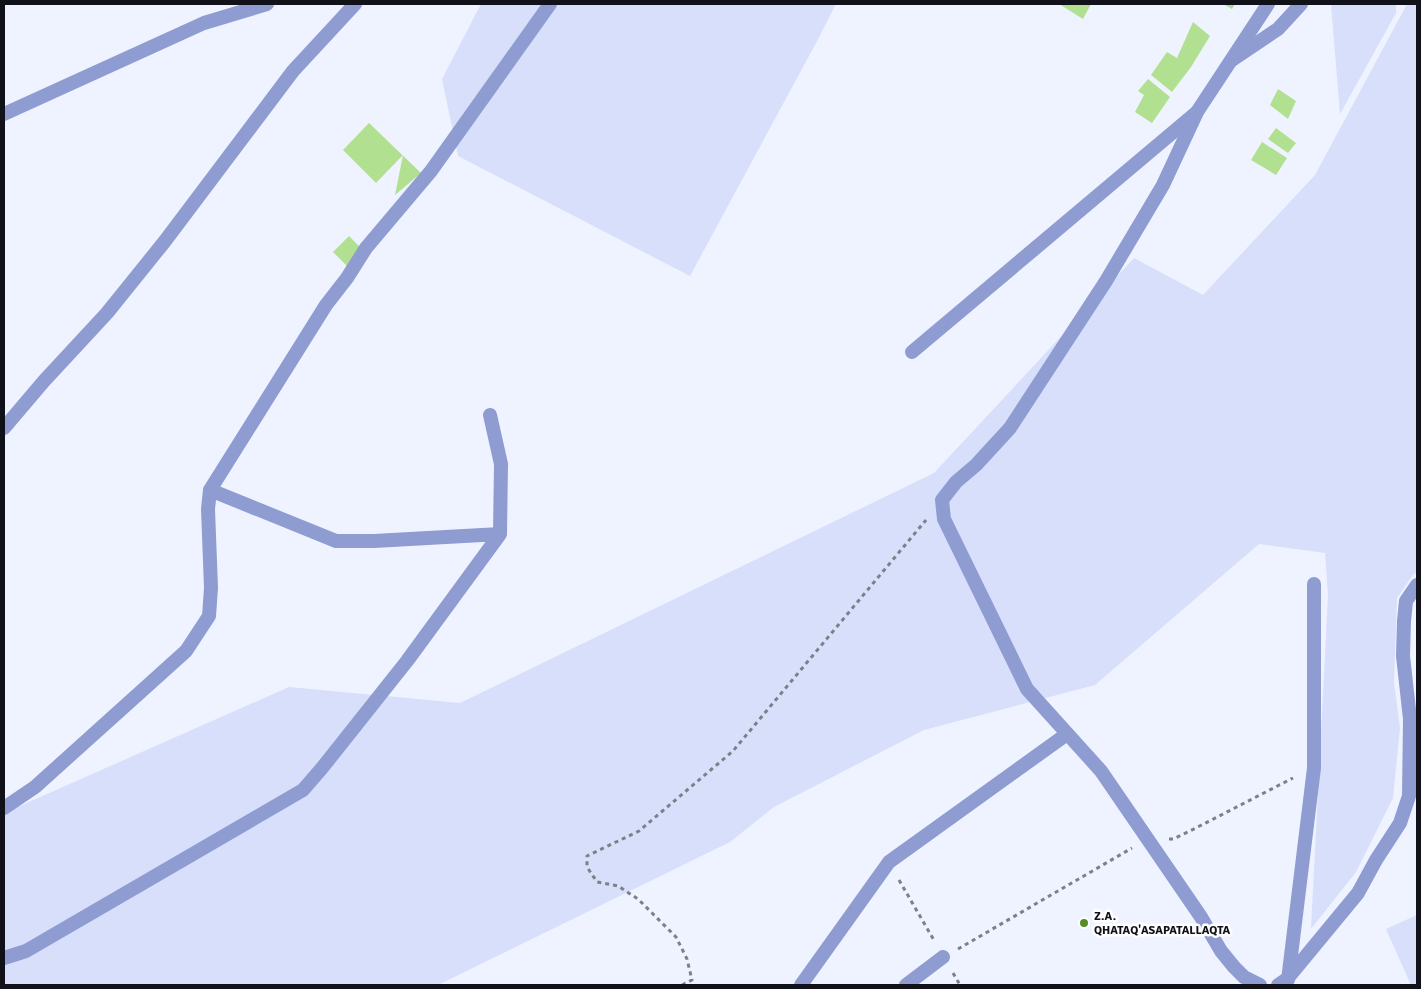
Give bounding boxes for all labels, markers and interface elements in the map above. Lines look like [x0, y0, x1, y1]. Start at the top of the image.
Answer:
place label: Z.A. QHATAQ'ASAPATALLAQTA [1094, 909, 1231, 938]
marker: Z.A. QHATAQ'ASAPATALLAQTA [1078, 917, 1090, 929]

